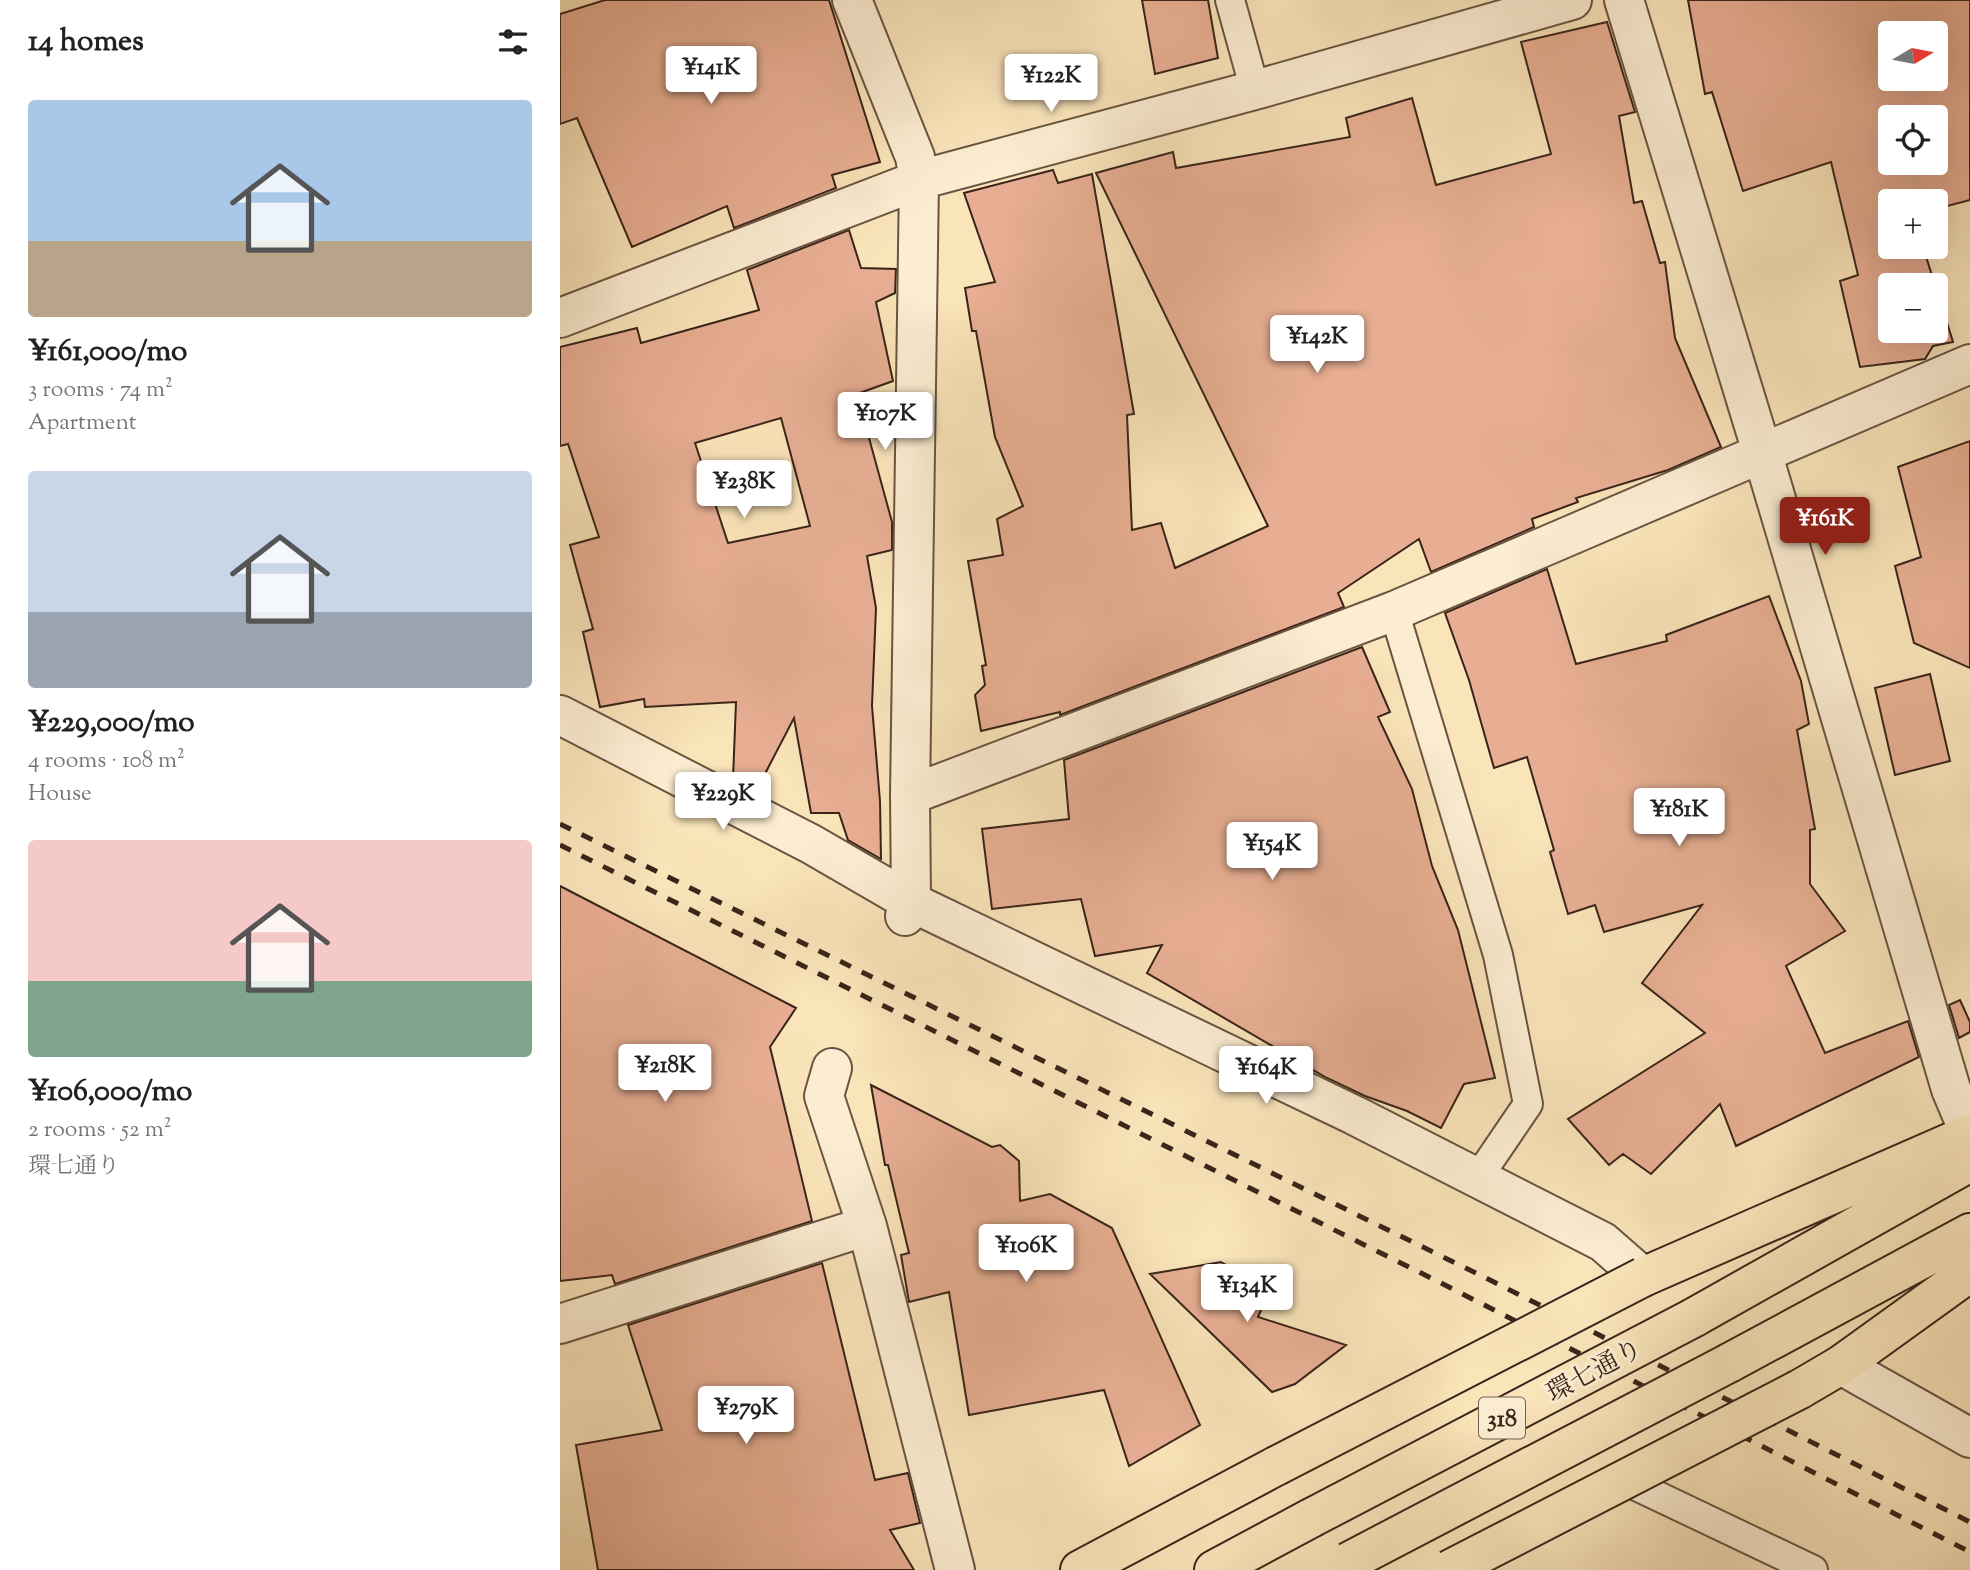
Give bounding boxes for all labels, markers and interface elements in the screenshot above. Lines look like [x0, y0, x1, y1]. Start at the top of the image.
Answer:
text: 14 homes [28, 21, 144, 64]
north arrow [1878, 21, 1948, 91]
map controls [1878, 21, 1948, 343]
icon: filters [494, 23, 532, 61]
pin: ¥141K [662, 46, 760, 106]
text: ¥141K [682, 52, 740, 85]
pin: ¥122K [1002, 54, 1100, 114]
text: ¥122K [1021, 60, 1081, 93]
button: locate [1878, 105, 1948, 175]
icon: home [217, 145, 343, 271]
button: + [1878, 189, 1948, 259]
button: − [1878, 273, 1948, 343]
pin: ¥142K [1268, 316, 1366, 375]
text: ¥142K [1286, 321, 1348, 354]
text: ¥161,000/mo [28, 331, 187, 374]
text: 3 rooms · 74 m² [28, 374, 173, 407]
pin: ¥107K [836, 392, 934, 452]
text: ¥107K [854, 398, 916, 431]
text: Apartment [28, 407, 137, 440]
pin: ¥238K [695, 461, 793, 520]
text: ¥238K [713, 466, 775, 499]
pin: ¥161K [1776, 498, 1874, 557]
text: ¥161K [1796, 503, 1854, 536]
icon: home [217, 516, 343, 642]
text: ¥229,000/mo [28, 702, 195, 745]
text: 4 rooms · 108 m² [28, 745, 185, 778]
pin: ¥229K [674, 772, 772, 832]
text: House [28, 778, 92, 811]
text: ¥229K [691, 778, 755, 811]
pin: ¥181K [1630, 788, 1728, 848]
text: ¥181K [1650, 794, 1708, 827]
pin: ¥154K [1223, 822, 1321, 882]
text: ¥154K [1243, 828, 1301, 861]
icon: home [217, 885, 343, 1011]
pin: ¥218K [616, 1044, 714, 1104]
pin: ¥164K [1217, 1046, 1315, 1106]
text: ¥218K [634, 1050, 696, 1083]
text: ¥164K [1235, 1052, 1297, 1085]
text: ¥106,000/mo [28, 1071, 192, 1114]
text: 2 rooms · 52 m² [28, 1114, 171, 1147]
text: 環七通り [28, 1151, 120, 1184]
pin: ¥106K [977, 1224, 1075, 1284]
text: ¥106K [995, 1230, 1057, 1263]
pin: ¥134K [1198, 1264, 1296, 1324]
text: ¥134K [1217, 1270, 1277, 1303]
street label: 環七通り [1541, 1331, 1650, 1413]
pin: ¥279K [697, 1386, 795, 1446]
text: ¥279K [714, 1392, 778, 1425]
road number: 318 [1479, 1398, 1525, 1438]

